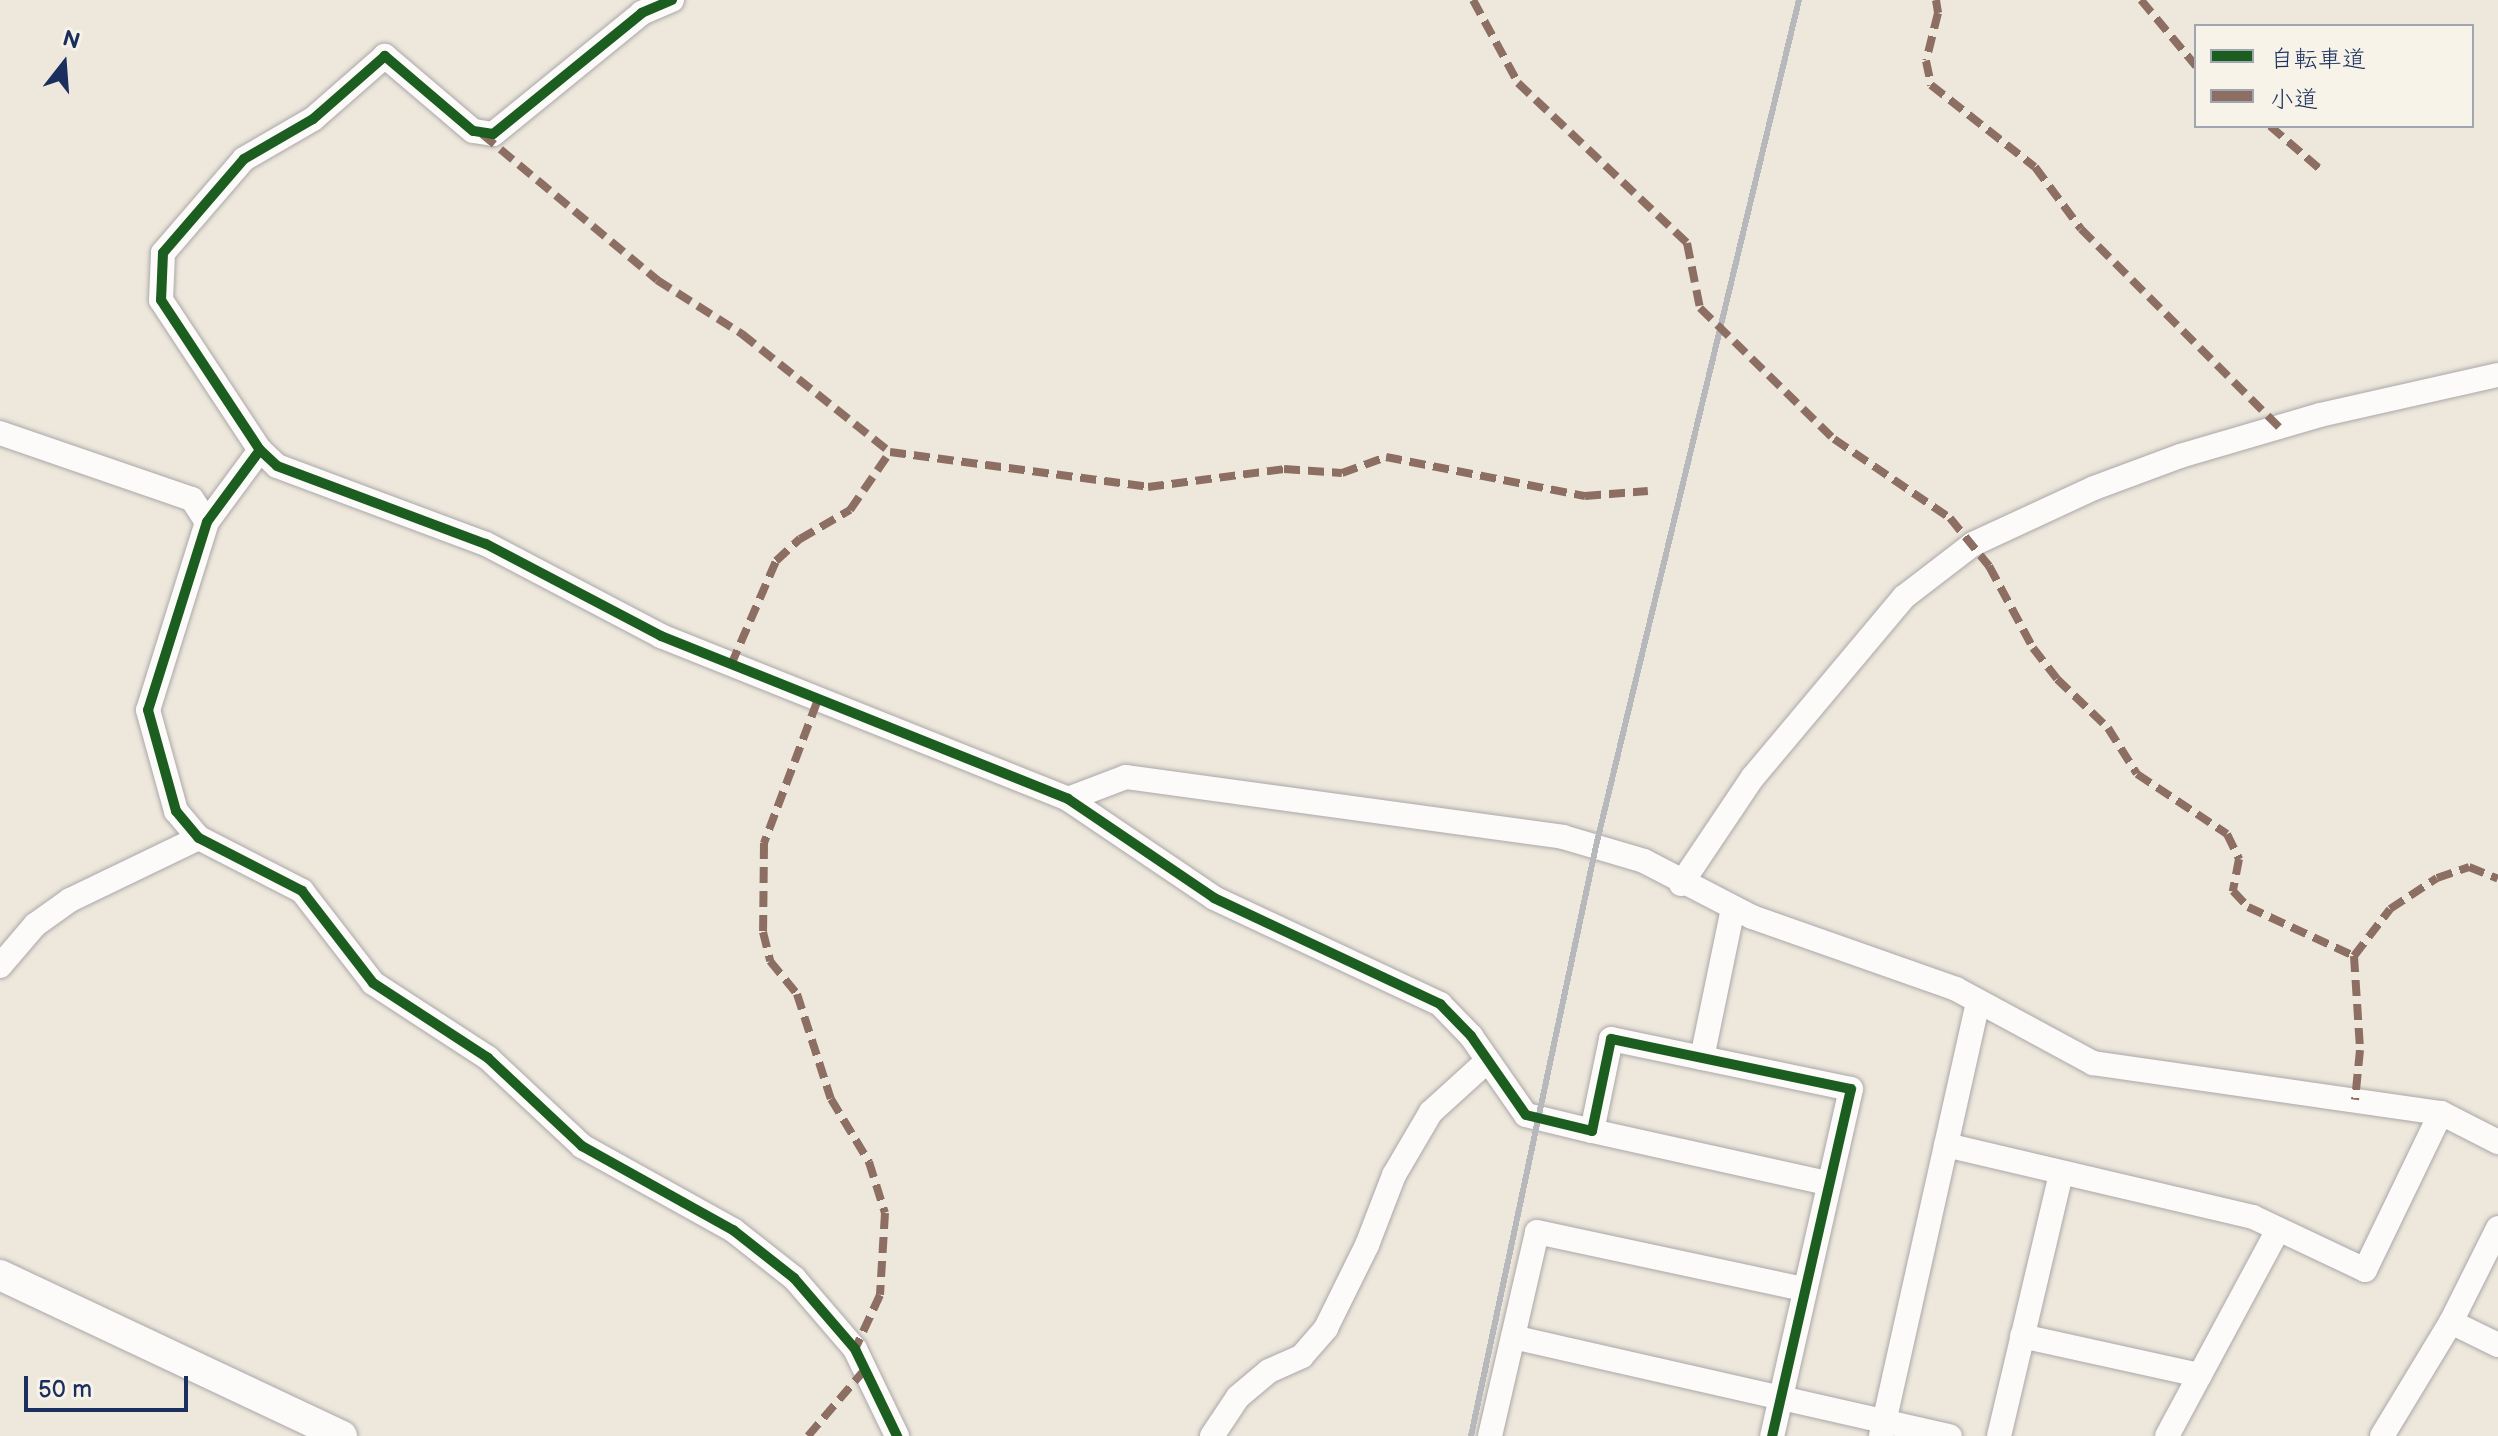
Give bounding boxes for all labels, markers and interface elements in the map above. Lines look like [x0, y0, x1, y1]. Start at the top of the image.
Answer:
north arrow [24, 24, 104, 104]
legend [2194, 24, 2474, 128]
text: N [59, 25, 83, 56]
text: 自転車道 [2270, 45, 2366, 74]
text: 小道 [2270, 85, 2318, 114]
scale bar [28, 1360, 192, 1410]
text: 50 m [38, 1375, 92, 1404]

